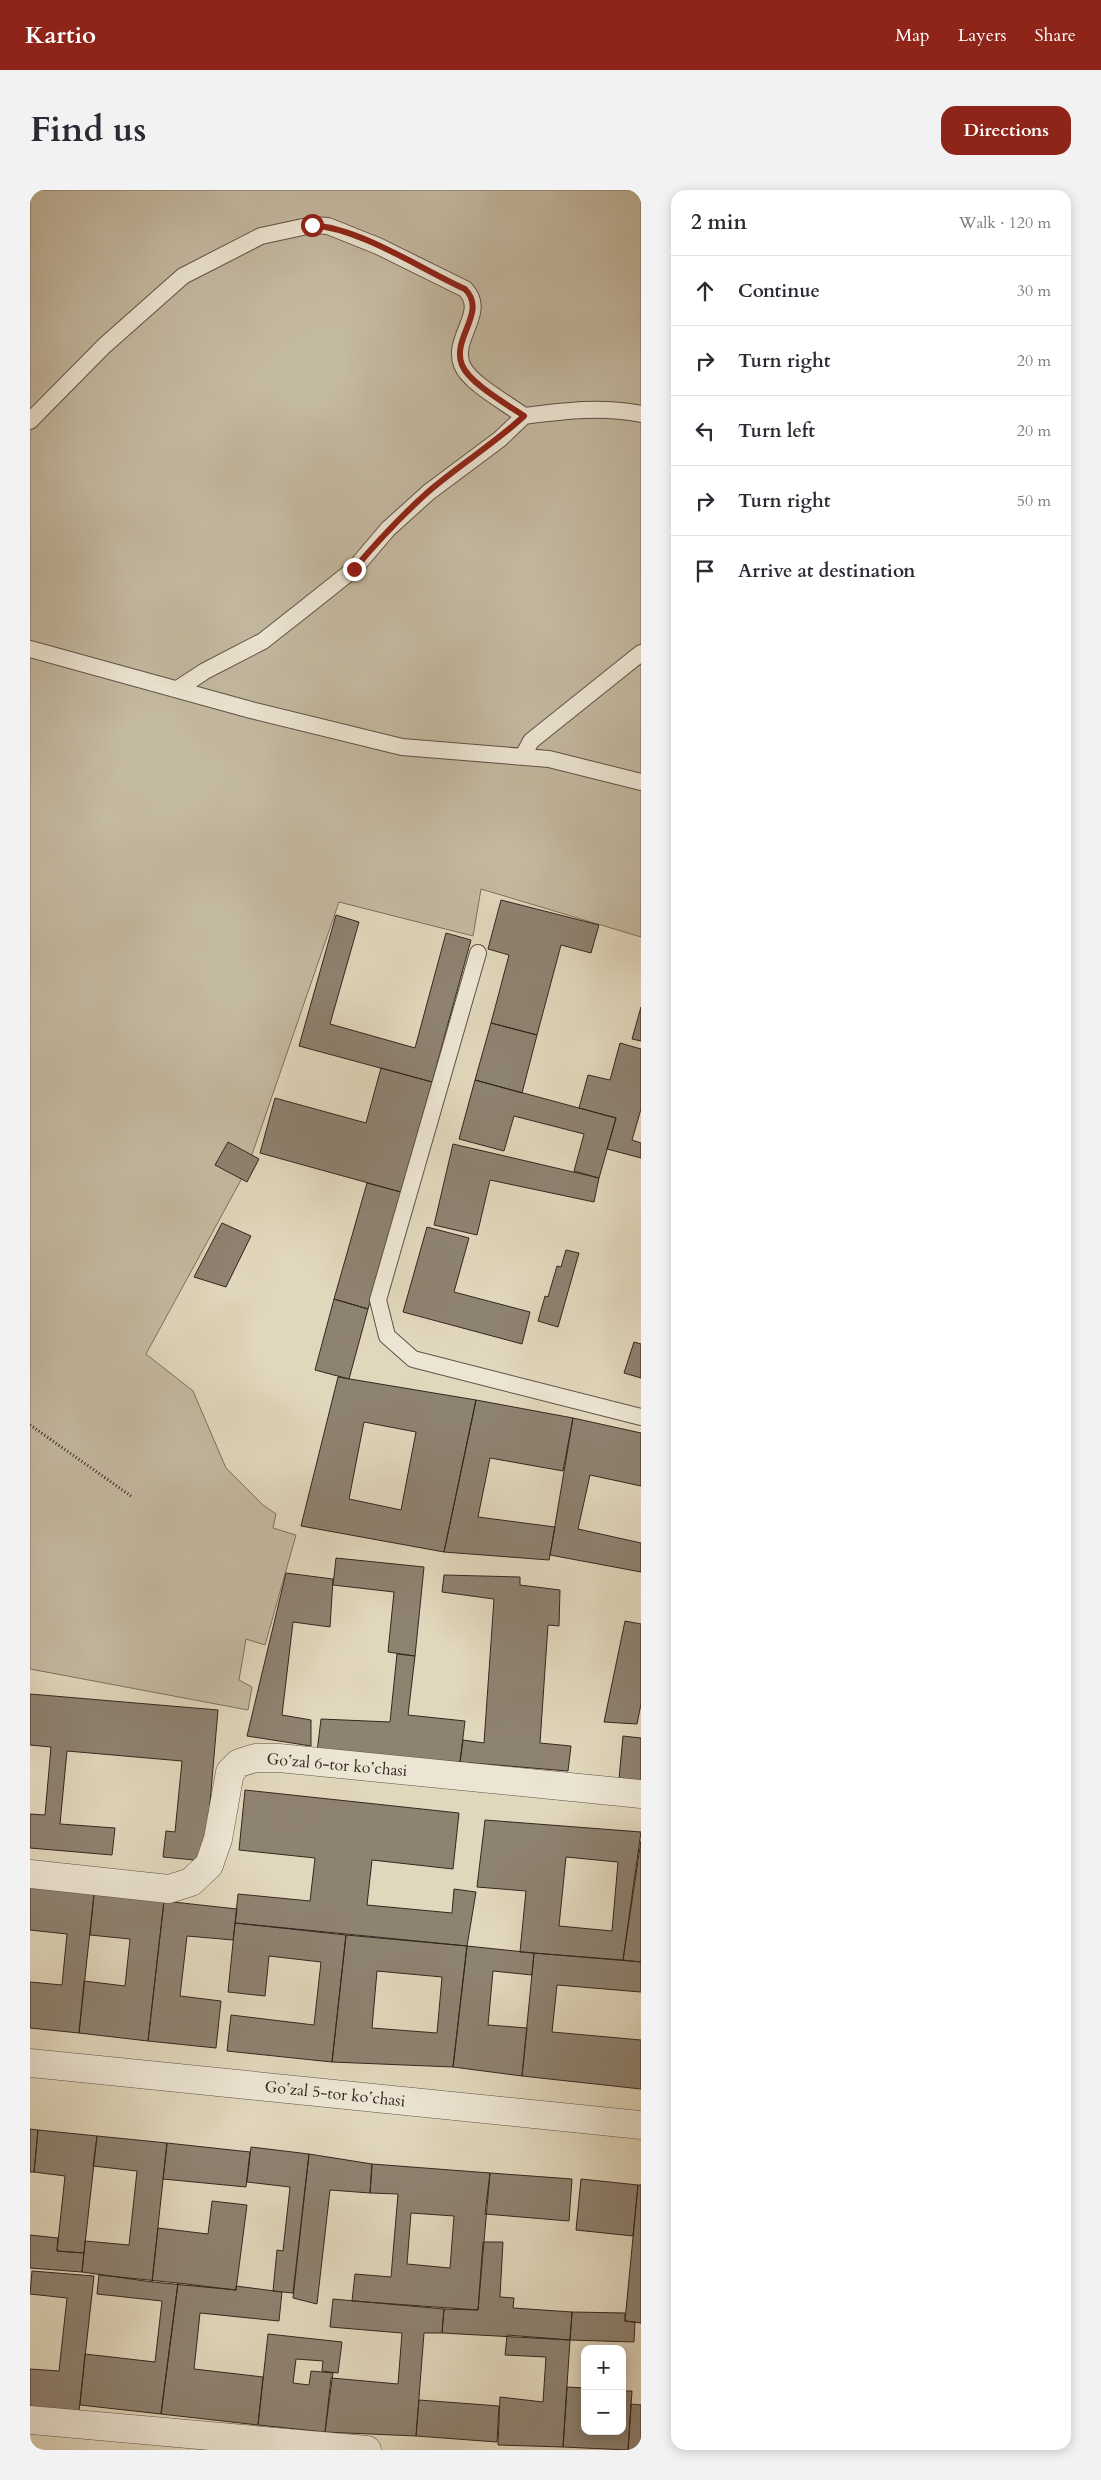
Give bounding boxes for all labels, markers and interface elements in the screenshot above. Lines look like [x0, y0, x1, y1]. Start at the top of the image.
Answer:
text: Kartio [25, 19, 96, 52]
text: Map [895, 23, 930, 48]
text: Layers [958, 23, 1007, 48]
text: Share [1035, 23, 1076, 48]
text: Find us [30, 106, 146, 154]
button: Directions [941, 106, 1071, 155]
text: 2 min [691, 208, 747, 237]
text: Walk · 120 m [959, 212, 1051, 234]
route start [301, 214, 324, 237]
icon: ahead [691, 277, 719, 305]
text: Continue [738, 278, 820, 304]
text: 30 m [1017, 280, 1051, 302]
icon: right [691, 347, 719, 375]
text: Turn right [738, 348, 830, 374]
text: 20 m [1017, 350, 1051, 372]
icon: left [691, 417, 719, 445]
text: Turn left [738, 418, 815, 444]
text: 20 m [1017, 420, 1051, 442]
icon: right [691, 487, 719, 515]
text: Turn right [738, 488, 830, 514]
text: 50 m [1017, 490, 1051, 512]
icon: arrive [691, 557, 719, 585]
route end [343, 558, 366, 581]
text: Arrive at destination [738, 558, 915, 584]
street label: Goʻzal 6-tor koʻchasi [266, 1748, 409, 1782]
street label: Goʻzal 5-tor koʻchasi [264, 2076, 407, 2112]
map controls [581, 2345, 626, 2435]
button: + [581, 2345, 626, 2390]
button: − [581, 2390, 626, 2435]

